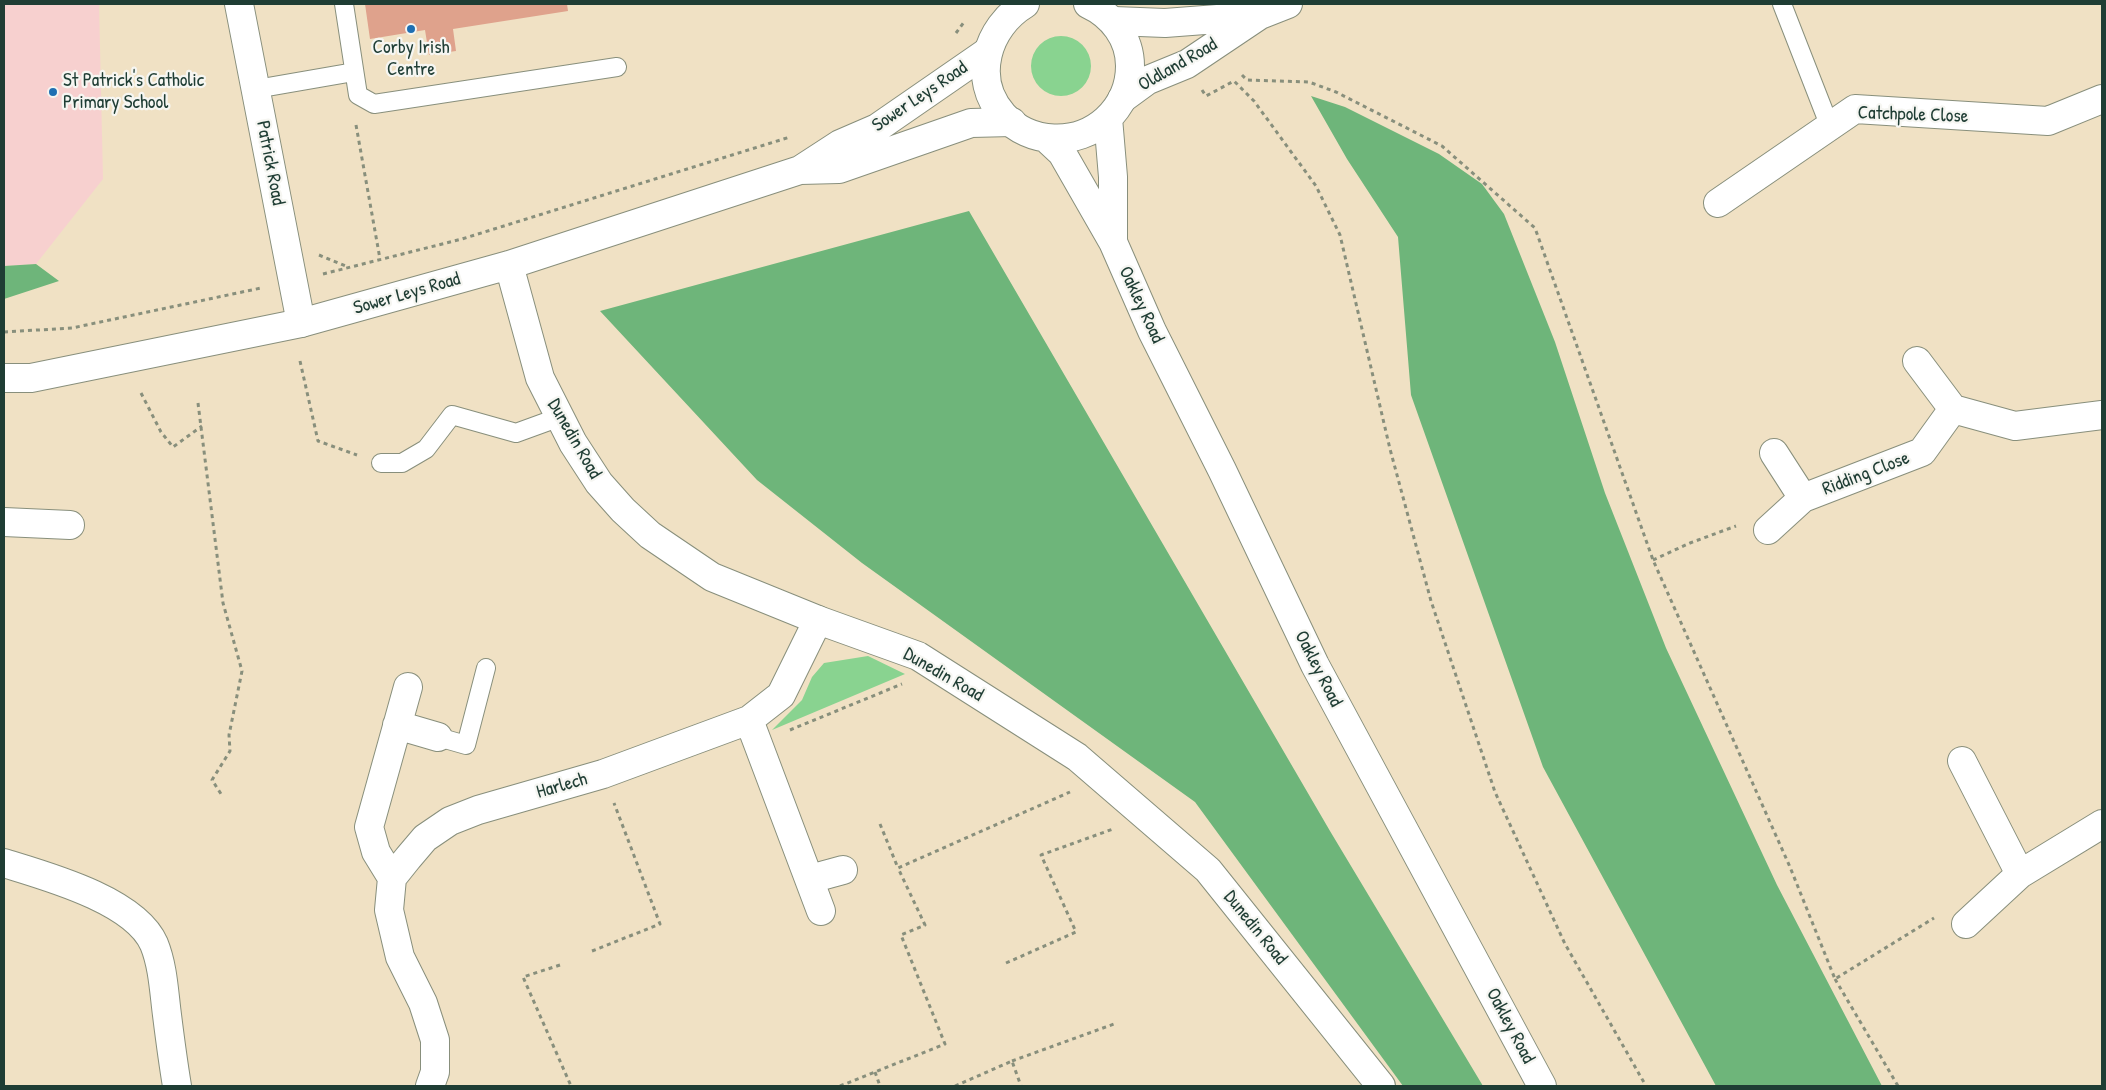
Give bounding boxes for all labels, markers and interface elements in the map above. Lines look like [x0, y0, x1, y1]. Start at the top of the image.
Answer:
marker: Corby Irish Centre [405, 23, 417, 35]
street label: Oldland Road [1135, 33, 1221, 97]
place label: Corby Irish Centre [373, 37, 449, 81]
street label: Sower Leys Road [868, 57, 972, 137]
place label: St Patrick's Catholic Primary School [63, 70, 204, 114]
marker: St Patrick's Catholic Primary School [47, 86, 59, 98]
street label: Catchpole Close [1857, 102, 1969, 128]
street label: Patrick Road [251, 119, 289, 207]
street label: Oakley Road [1113, 263, 1169, 347]
street label: Sower Leys Road [351, 268, 463, 320]
street label: Dunedin Road [542, 395, 606, 483]
street label: Ridding Close [1819, 447, 1913, 501]
street label: Oakley Road [1289, 627, 1347, 711]
street label: Dunedin Road [899, 643, 987, 707]
street label: Harlech [534, 768, 590, 804]
street label: Dunedin Road [1218, 886, 1292, 970]
street label: Oakley Road [1481, 984, 1539, 1068]

